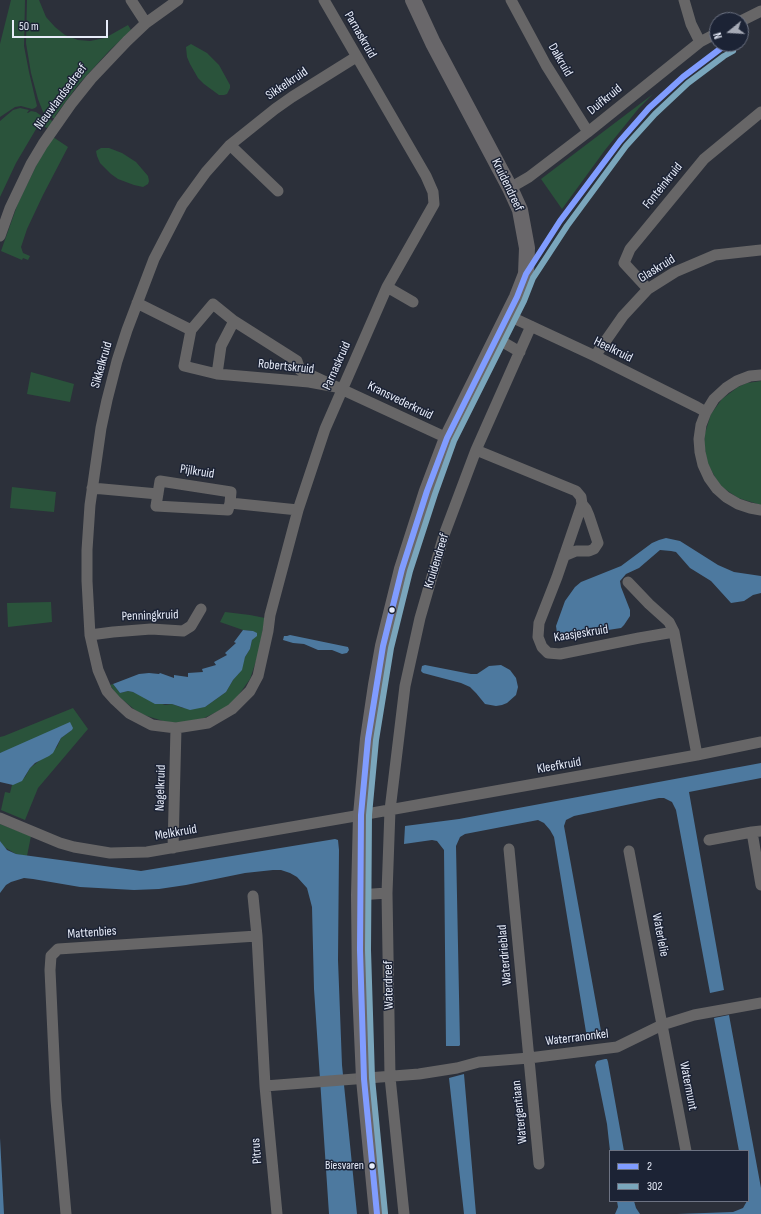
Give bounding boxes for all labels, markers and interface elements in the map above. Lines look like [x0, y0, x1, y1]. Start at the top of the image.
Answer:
street label: Parnaskruid [340, 9, 380, 61]
scale bar [14, 12, 110, 38]
north arrow [709, 12, 749, 52]
text: 50 m [19, 19, 39, 34]
text: N [711, 31, 725, 40]
street label: Dalkruid [544, 41, 576, 79]
street label: Nieuwlandsedreef [31, 61, 91, 133]
street label: Sikkelkruid [263, 64, 311, 104]
street label: Duifkruid [585, 81, 625, 119]
street label: Kruidendreef [488, 156, 526, 214]
street label: Fonteinkruid [640, 160, 686, 212]
street label: Glaskruid [636, 252, 678, 286]
street label: Heelkruid [591, 334, 635, 366]
street label: Parnaskruid [319, 339, 355, 393]
street label: Sikkelkruid [88, 340, 116, 390]
street label: Robertskruid [257, 356, 315, 378]
street label: Kransvederkruid [365, 378, 435, 424]
street label: Pijlkruid [179, 462, 215, 482]
street label: Kruidendreef [421, 532, 453, 590]
unlabelled marker [387, 605, 397, 615]
street label: Penningkruid [121, 607, 179, 625]
street label: Kaasjeskruid [553, 622, 609, 646]
street label: Kleefkruid [536, 754, 582, 778]
street label: Nagelkruid [152, 765, 170, 811]
street label: Melkkruid [154, 822, 198, 844]
street label: Waterlelie [648, 912, 672, 958]
street label: Mattenbies [67, 924, 117, 942]
street label: Waterdrieblad [495, 924, 515, 986]
street label: Waterdreef [381, 960, 397, 1010]
street label: Waterranonkel [545, 1026, 609, 1050]
street label: Watermunt [676, 1060, 700, 1112]
street label: Watergentiaan [509, 1080, 531, 1144]
street label: Pitrus [248, 1138, 266, 1164]
legend [609, 1150, 749, 1202]
place label: Biesvaren [325, 1159, 364, 1173]
text: 2 [647, 1159, 652, 1174]
marker: Biesvaren [367, 1161, 377, 1171]
text: 302 [647, 1179, 662, 1194]

